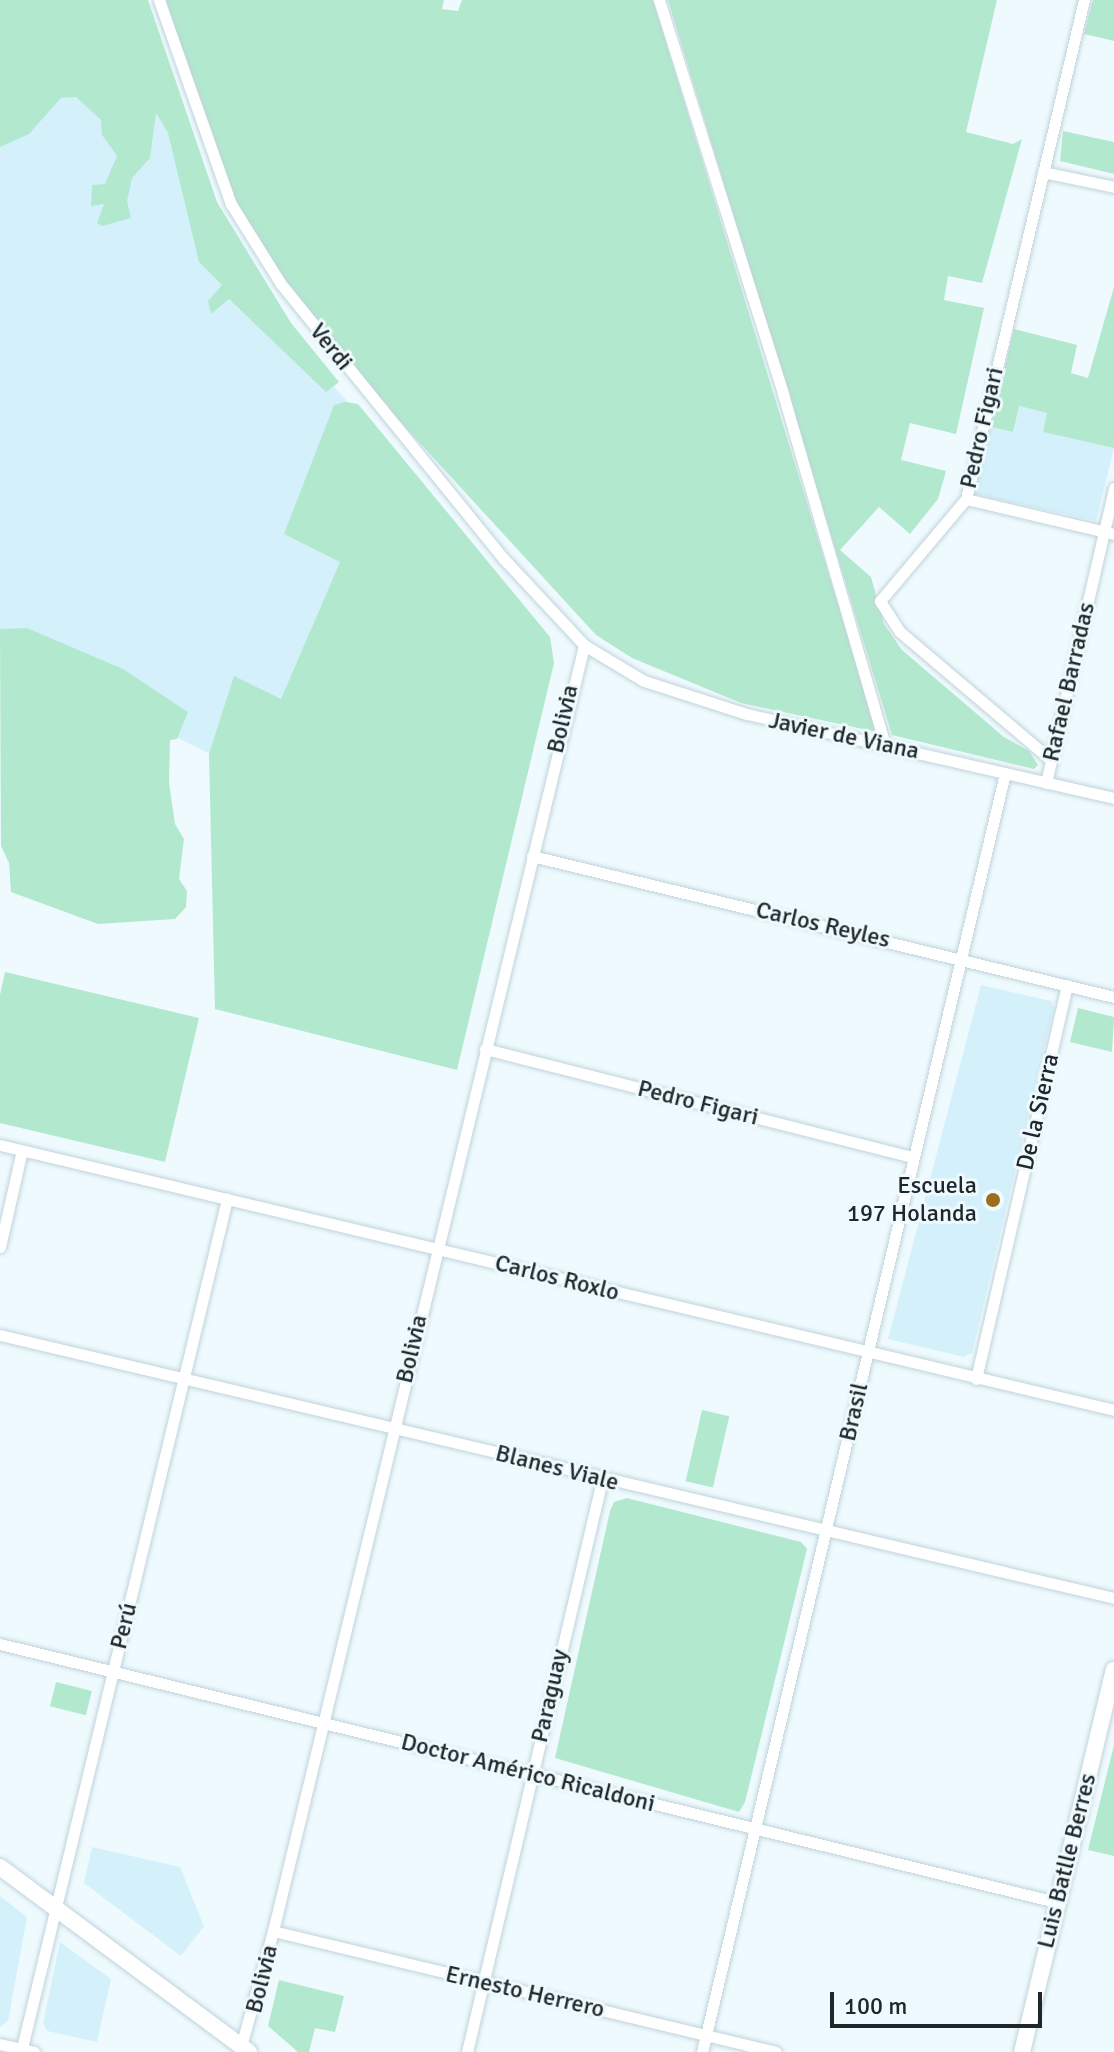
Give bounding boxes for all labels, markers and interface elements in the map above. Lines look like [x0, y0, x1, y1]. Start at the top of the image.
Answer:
street label: Verdi [303, 318, 359, 376]
street label: Pedro Figari [954, 365, 1010, 491]
street label: Rafael Barradas [1037, 600, 1101, 764]
street label: Bolivia [541, 682, 585, 756]
street label: Javier de Viana [766, 706, 922, 766]
street label: Carlos Reyles [753, 896, 893, 954]
street label: De la Sierra [1011, 1051, 1065, 1173]
street label: Pedro Figari [635, 1074, 761, 1132]
place label: Escuela 197 Holanda [847, 1172, 977, 1228]
marker: Escuela 197 Holanda [984, 1191, 1002, 1209]
street label: Carlos Roxlo [492, 1249, 622, 1307]
street label: Bolivia [390, 1312, 434, 1386]
street label: Brasil [833, 1380, 875, 1444]
street label: Blanes Viale [492, 1439, 622, 1497]
street label: Perú [104, 1600, 144, 1652]
street label: Paraguay [525, 1647, 575, 1745]
street label: Doctor Américo Ricaldoni [398, 1727, 658, 1819]
street label: Luis Batlle Berres [1031, 1771, 1103, 1951]
street label: Bolivia [240, 1942, 284, 2016]
street label: Ernesto Herrero [443, 1960, 607, 2024]
scale bar [834, 1976, 1046, 2026]
text: 100 m [844, 1991, 907, 2021]

